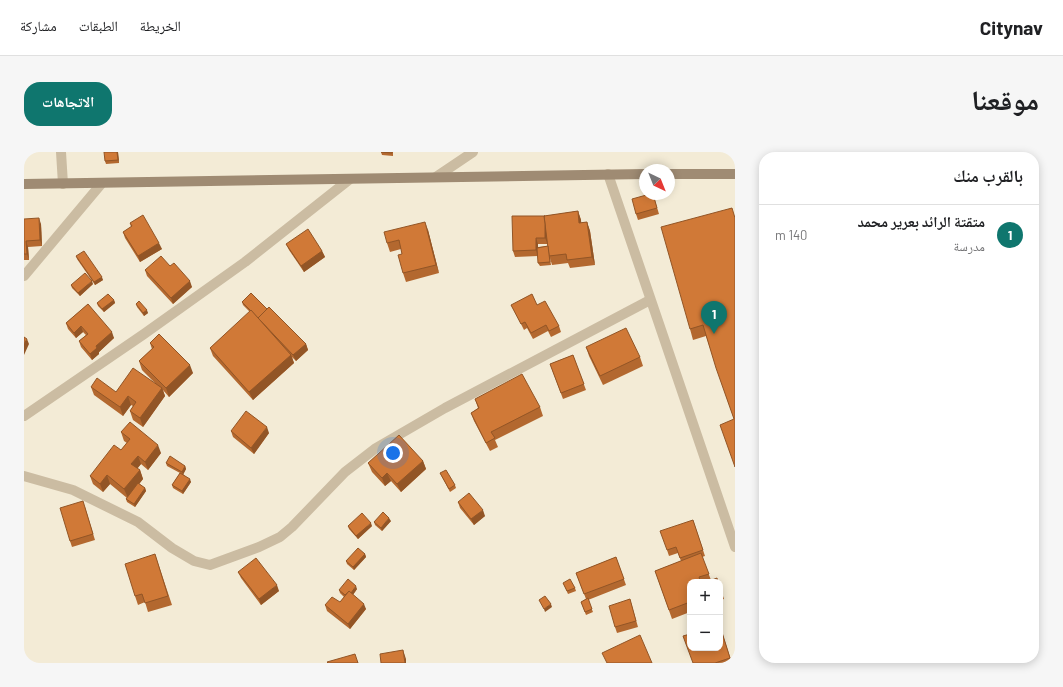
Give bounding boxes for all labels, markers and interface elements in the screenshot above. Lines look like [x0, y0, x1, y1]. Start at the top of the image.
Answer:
text: Citynav [980, 16, 1043, 39]
text: مشاركة [20, 17, 57, 34]
text: الطبقات [79, 17, 118, 34]
text: الخريطة [140, 17, 181, 34]
button: الاتجاهات [24, 82, 112, 126]
text: موقعنا [971, 82, 1039, 116]
north arrow [639, 164, 675, 200]
text: بالقرب منك [953, 165, 1023, 185]
text: متقتة الرائد بعرير محمد [858, 212, 985, 230]
text: 140 m [775, 227, 807, 243]
text: 1 [1008, 227, 1012, 243]
text: مدرسة [953, 238, 985, 254]
pin: 1 [701, 301, 727, 334]
your location [383, 443, 403, 463]
map controls [687, 579, 723, 651]
button: + [687, 579, 723, 615]
button: − [687, 615, 723, 651]

